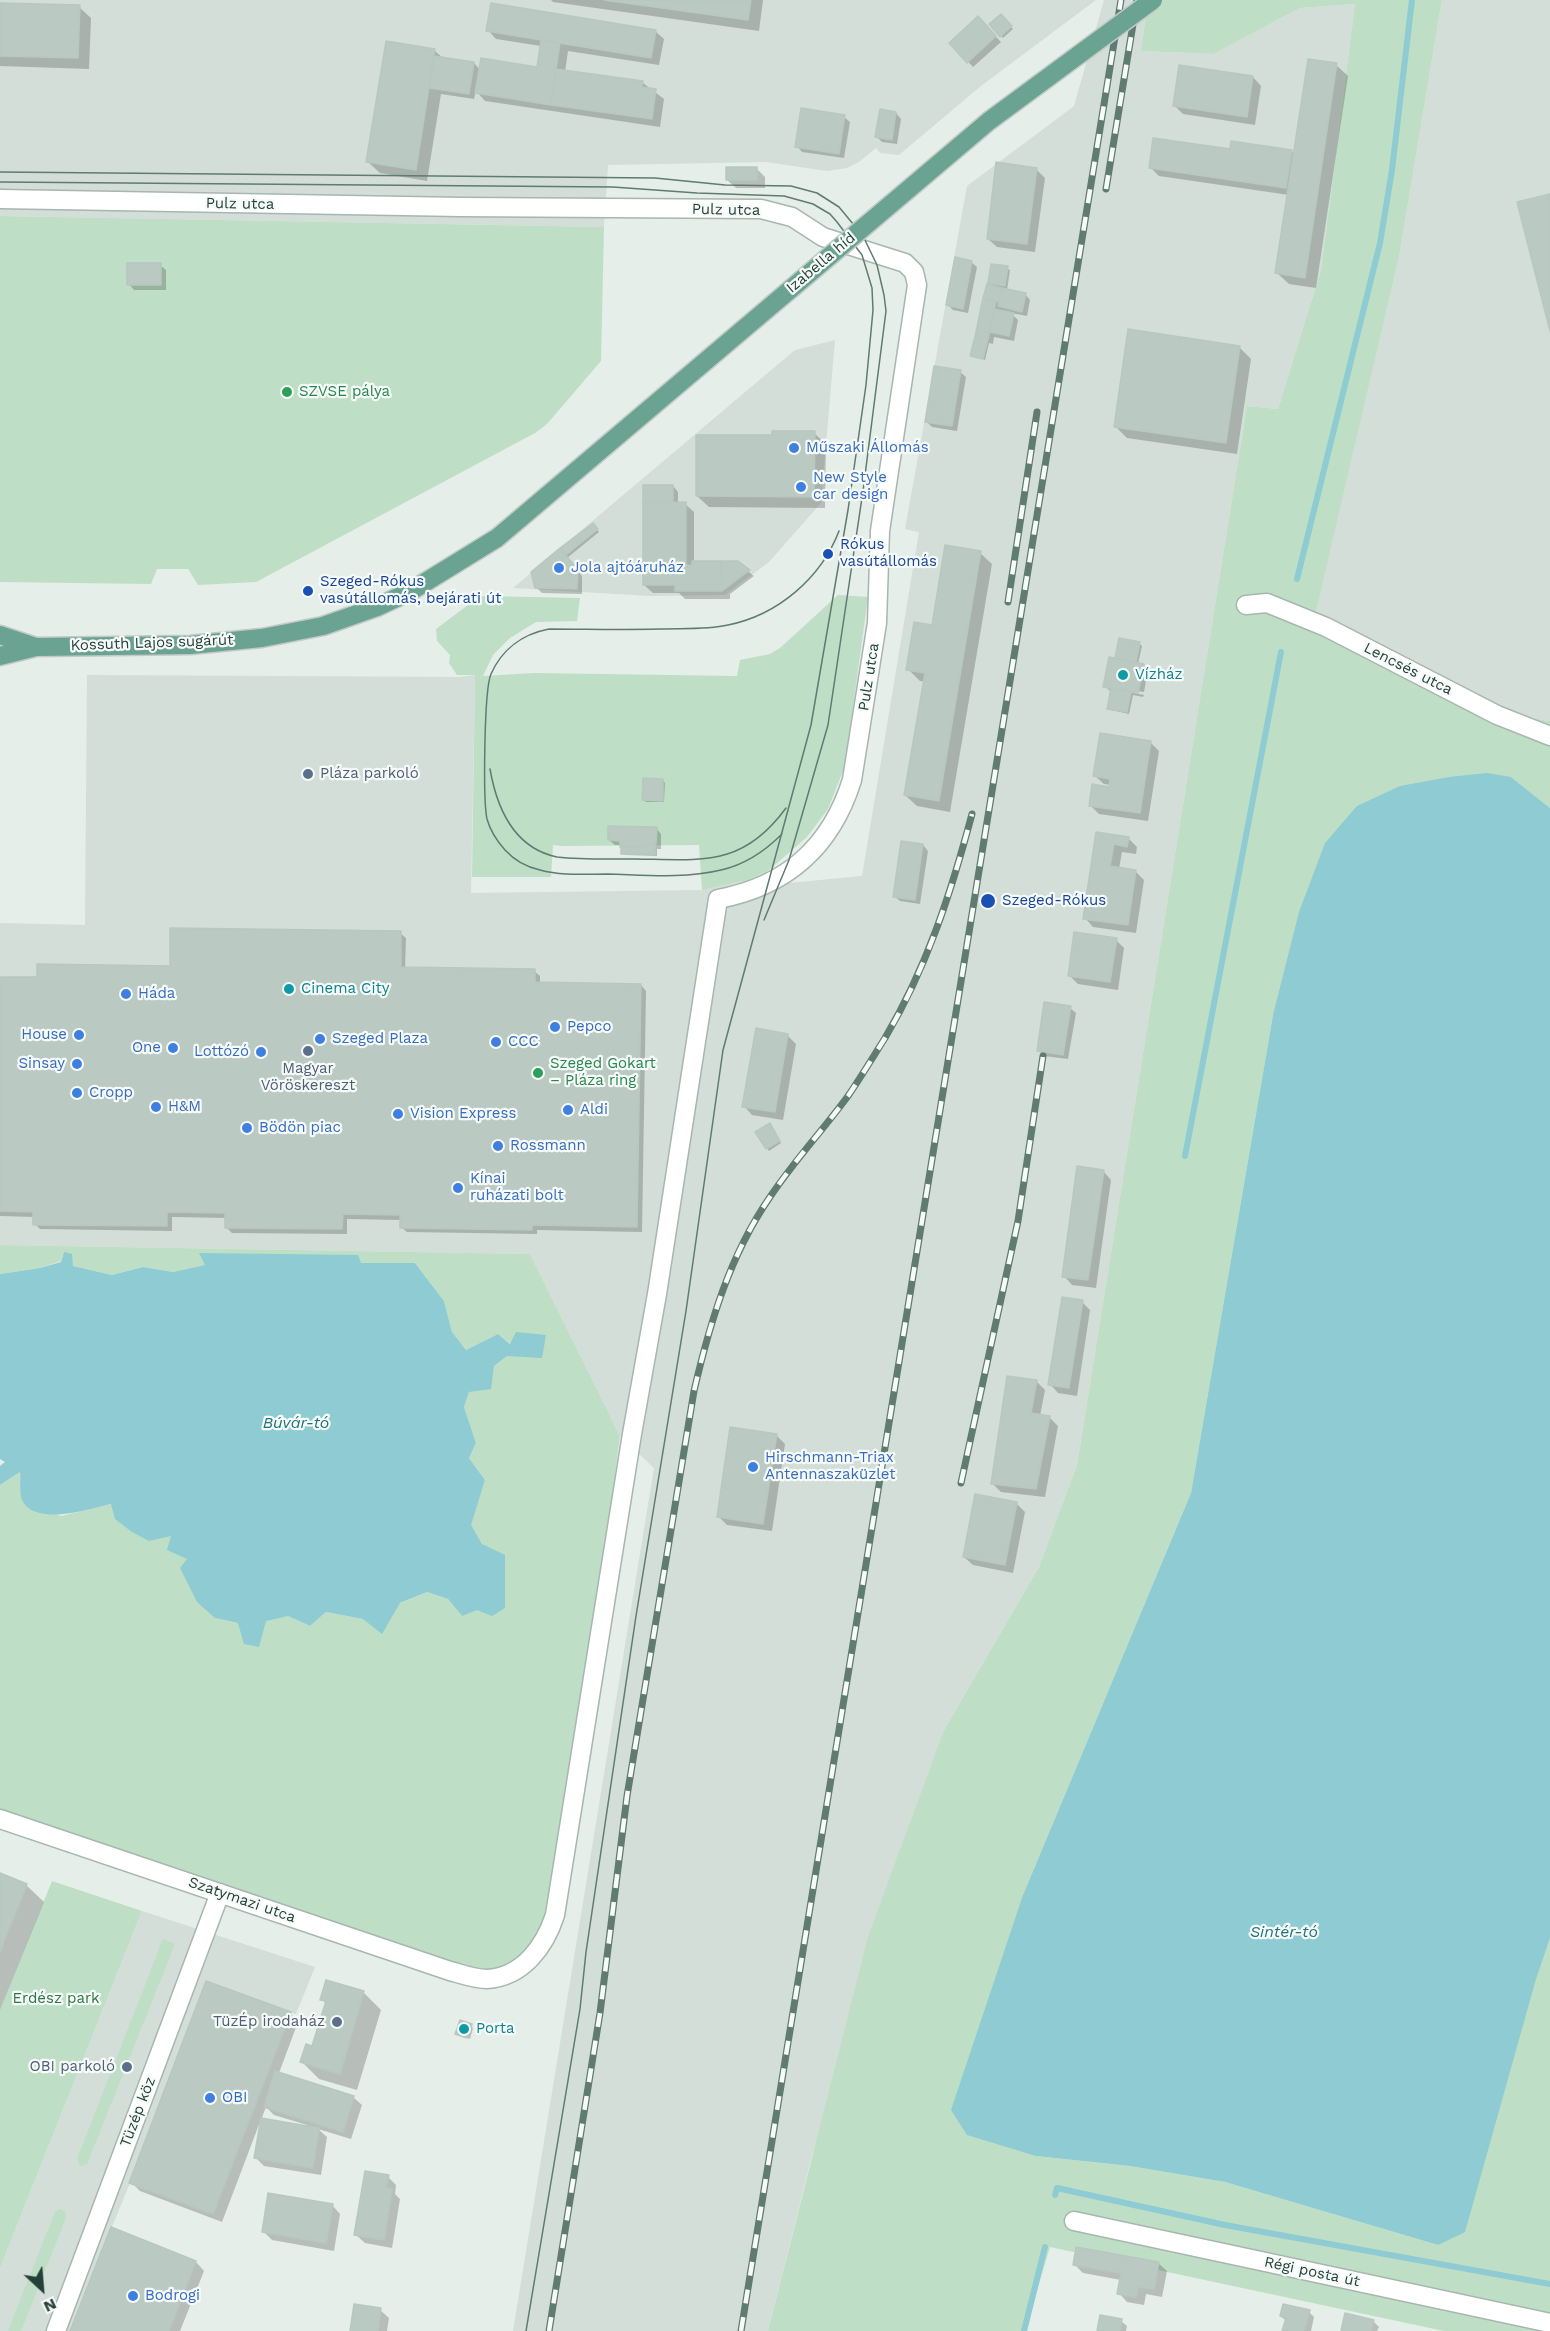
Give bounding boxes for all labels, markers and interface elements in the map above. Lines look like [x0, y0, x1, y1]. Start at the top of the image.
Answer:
street label: Pulz utca [206, 194, 274, 214]
street label: Pulz utca [692, 200, 760, 220]
street label: Izabella híd [783, 229, 859, 297]
place label: SZVSE pálya [299, 383, 390, 401]
marker: SZVSE pálya [280, 385, 294, 399]
place label: Műszaki Állomás [806, 439, 929, 457]
marker: Műszaki Állomás [787, 441, 801, 455]
place label: New Style car design [813, 469, 888, 504]
marker: New Style car design [794, 480, 808, 494]
place label: Rókus vasútállomás [840, 536, 937, 571]
marker: Rókus vasútállomás [821, 547, 835, 561]
place label: Jola ajtóáruház [571, 559, 684, 577]
marker: Jola ajtóáruház [552, 561, 566, 575]
place label: Szeged-Rókus vasútállomás, bejárati út [320, 573, 502, 608]
marker: Szeged-Rókus vasútállomás, bejárati út [301, 584, 315, 598]
street label: Kossuth Lajos sugárút [70, 631, 234, 655]
street label: Lencsés utca [1361, 639, 1455, 699]
street label: Pulz utca [855, 642, 883, 712]
place label: Vízház [1135, 666, 1183, 684]
marker: Vízház [1116, 668, 1130, 682]
place label: Pláza parkoló [320, 765, 419, 783]
marker: Pláza parkoló [301, 767, 315, 781]
marker: Szeged-Rókus [979, 892, 997, 910]
place label: Szeged-Rókus [1002, 892, 1106, 910]
place label: Cinema City [301, 980, 389, 998]
marker: Cinema City [282, 982, 296, 996]
place label: Háda [138, 985, 175, 1003]
marker: Háda [119, 987, 133, 1001]
place label: Pepco [567, 1018, 611, 1036]
marker: Pepco [548, 1020, 562, 1034]
place label: House [21, 1026, 67, 1044]
marker: House [72, 1028, 86, 1042]
place label: Szeged Plaza [332, 1030, 428, 1048]
marker: Szeged Plaza [313, 1032, 327, 1046]
place label: CCC [508, 1033, 539, 1051]
marker: CCC [489, 1035, 503, 1049]
place label: One [132, 1039, 161, 1057]
marker: One [166, 1041, 180, 1055]
place label: Lottózó [194, 1043, 249, 1061]
marker: Magyar Vöröskereszt [301, 1044, 315, 1058]
marker: Lottózó [254, 1045, 268, 1059]
place label: Sinsay [18, 1055, 65, 1073]
place label: Szeged Gokart – Pláza ring [550, 1055, 656, 1090]
marker: Sinsay [70, 1057, 84, 1071]
place label: Magyar Vöröskereszt [261, 1060, 355, 1095]
marker: Szeged Gokart – Pláza ring [531, 1066, 545, 1080]
place label: Cropp [89, 1084, 133, 1102]
marker: Cropp [70, 1086, 84, 1100]
place label: H&M [168, 1098, 201, 1116]
marker: H&M [149, 1100, 163, 1114]
place label: Aldi [580, 1101, 608, 1119]
marker: Aldi [561, 1103, 575, 1117]
place label: Vision Express [410, 1105, 516, 1123]
marker: Vision Express [391, 1107, 405, 1121]
place label: Bödön piac [259, 1119, 341, 1137]
marker: Bödön piac [240, 1121, 254, 1135]
place label: Rossmann [510, 1137, 586, 1155]
marker: Rossmann [491, 1139, 505, 1153]
place label: Kínai ruházati bolt [470, 1170, 564, 1205]
marker: Kínai ruházati bolt [451, 1181, 465, 1195]
water label: Búvár-tó [263, 1413, 329, 1433]
place label: Hirschmann-Triax Antennaszaküzlet [765, 1449, 896, 1484]
marker: Hirschmann-Triax Antennaszaküzlet [746, 1460, 760, 1474]
street label: Szatymazi utca [186, 1873, 298, 1927]
water label: Sintér-tó [1250, 1922, 1318, 1942]
park label: Erdész park [12, 1990, 100, 2008]
place label: TüzÉp irodaház [213, 2013, 325, 2031]
marker: TüzÉp irodaház [330, 2015, 344, 2029]
place label: Porta [476, 2020, 514, 2038]
marker: Porta [457, 2022, 471, 2036]
place label: OBI parkoló [30, 2058, 115, 2076]
marker: OBI parkoló [120, 2060, 134, 2074]
street label: Tüzép köz [116, 2074, 160, 2150]
place label: OBI [222, 2089, 247, 2107]
marker: OBI [203, 2091, 217, 2105]
street label: Régi posta út [1263, 2253, 1361, 2291]
north arrow [12, 2259, 72, 2319]
place label: Bodrogi [145, 2287, 200, 2305]
marker: Bodrogi [126, 2289, 140, 2303]
text: N [41, 2294, 60, 2317]

